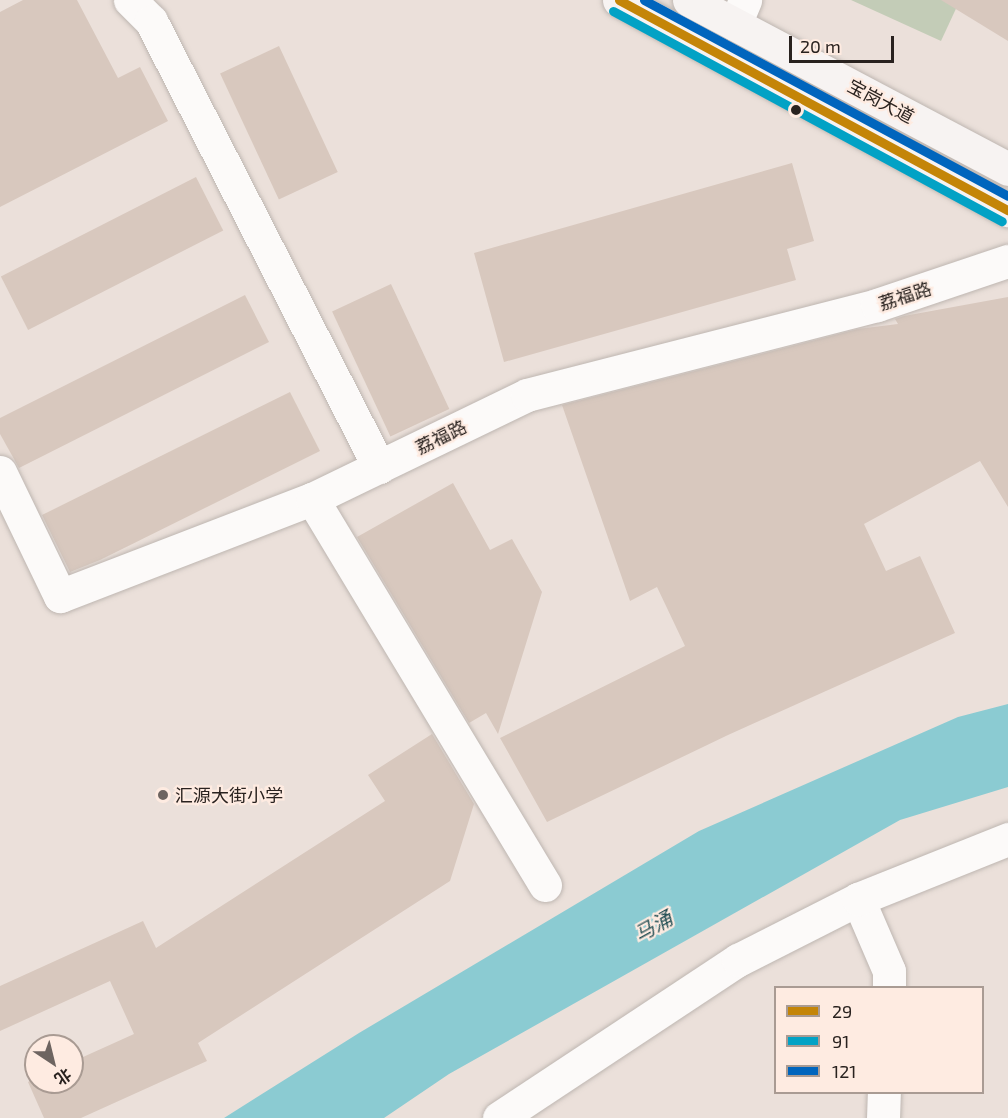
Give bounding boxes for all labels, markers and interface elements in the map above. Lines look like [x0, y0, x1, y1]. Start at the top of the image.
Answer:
scale bar [792, 24, 897, 62]
text: 20 m [800, 35, 841, 57]
street label: 宝岗大道 [844, 75, 918, 127]
unlabelled marker [790, 104, 802, 116]
street label: 荔福路 [876, 277, 934, 315]
street label: 荔福路 [412, 415, 470, 459]
place label: 汇源大街小学 [175, 784, 283, 806]
marker: 汇源大街小学 [156, 788, 170, 802]
water label: 马涌 [630, 906, 676, 946]
legend [774, 986, 984, 1094]
text: 29 [832, 1000, 852, 1022]
text: 91 [832, 1030, 849, 1052]
north arrow [24, 1034, 84, 1094]
text: 121 [832, 1060, 856, 1082]
text: 北 [51, 1065, 75, 1090]

